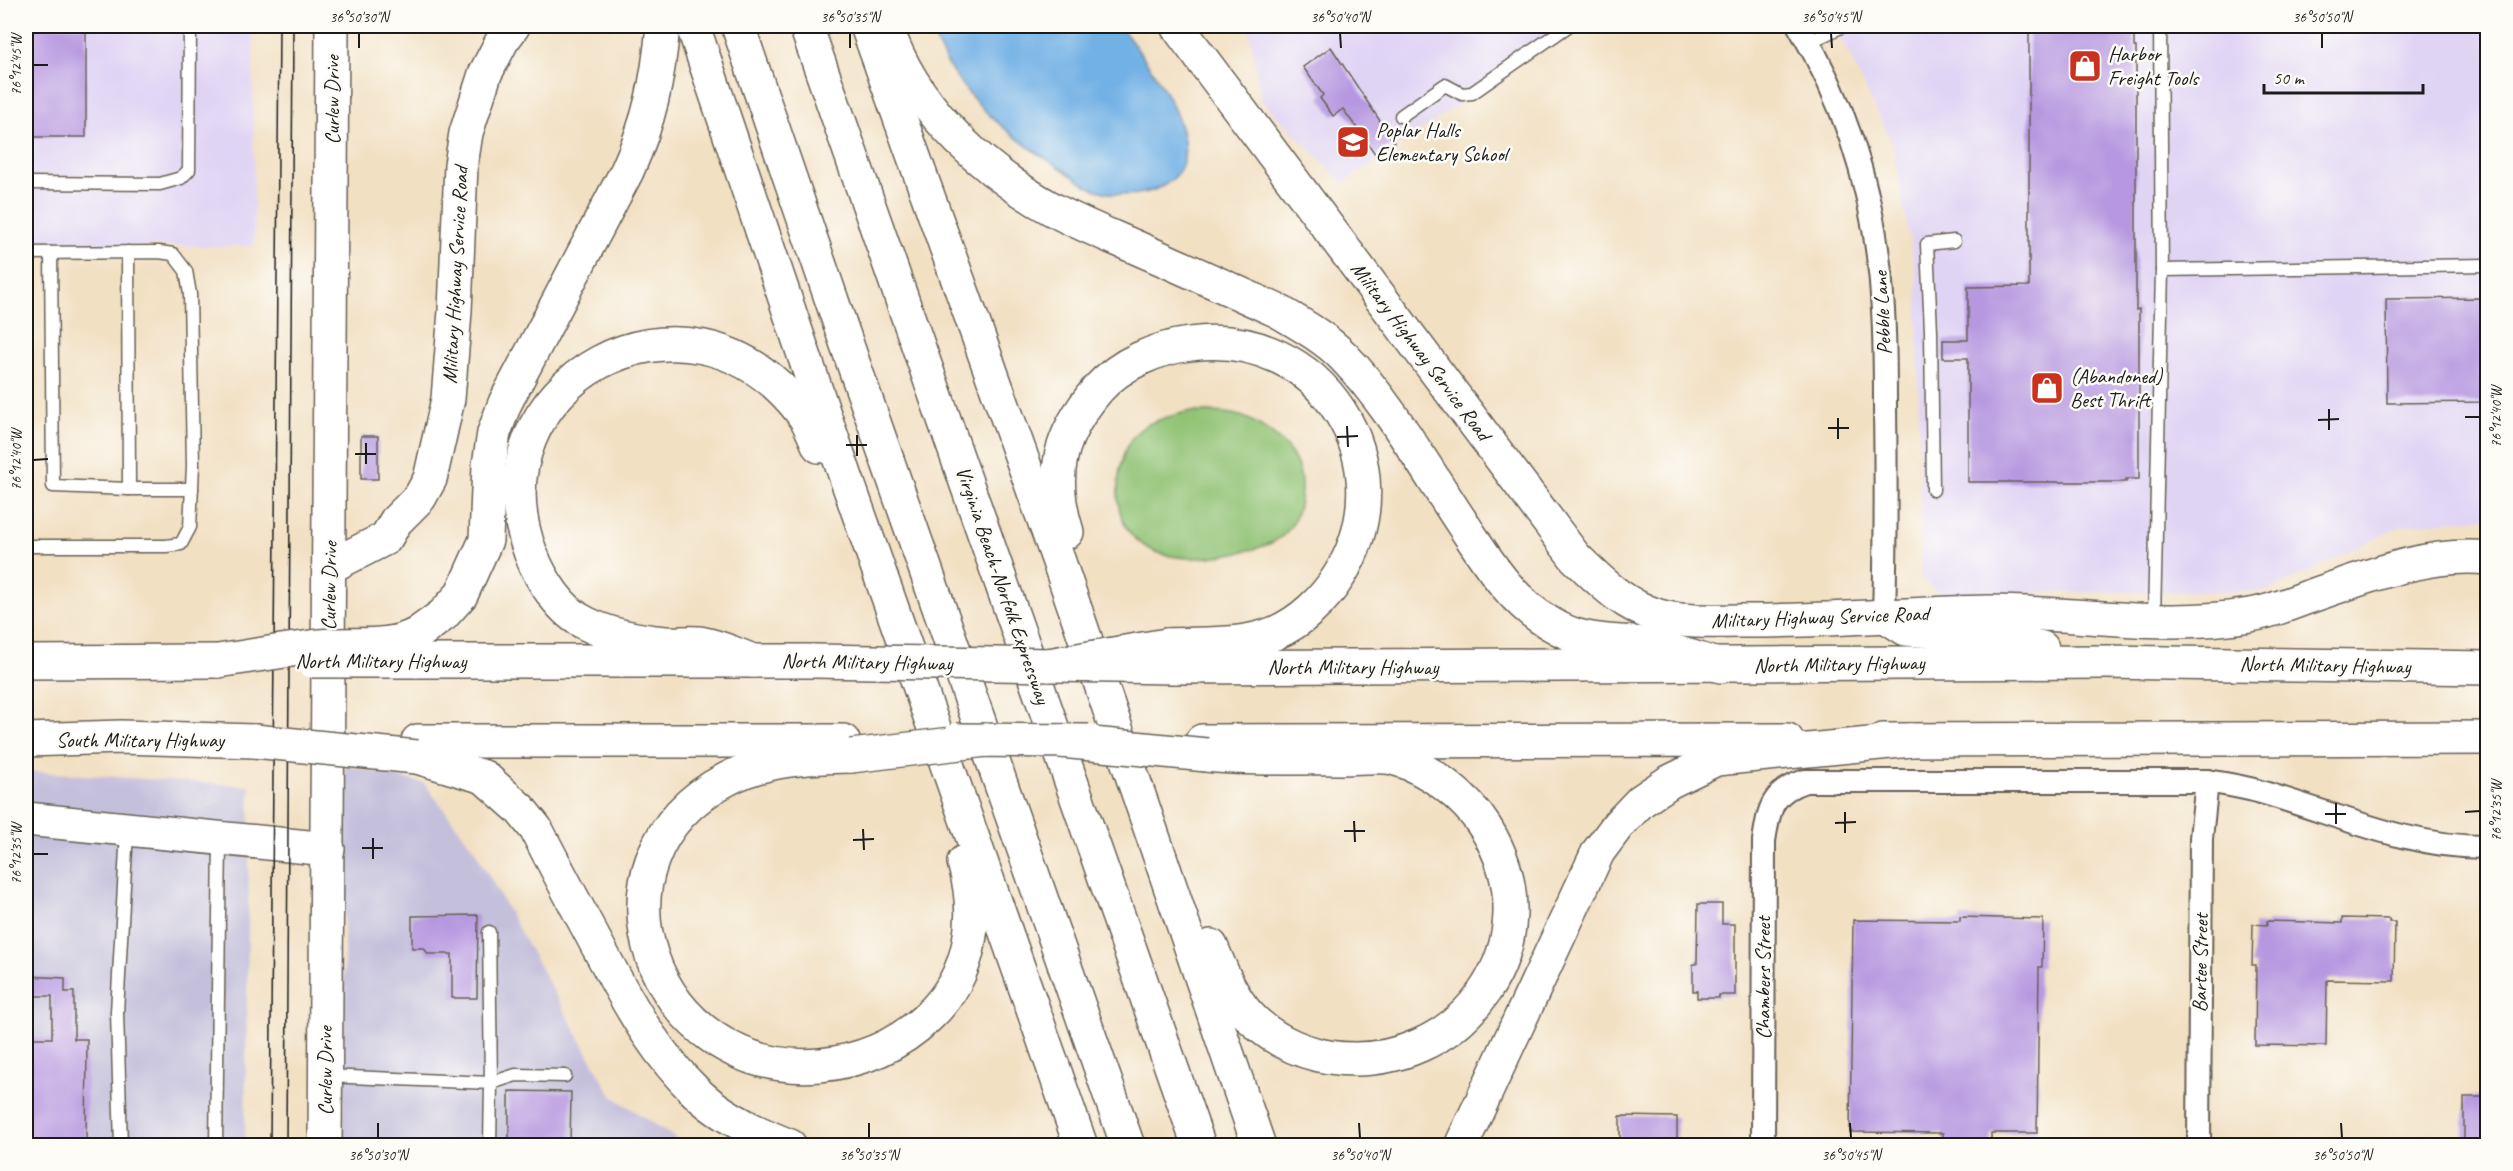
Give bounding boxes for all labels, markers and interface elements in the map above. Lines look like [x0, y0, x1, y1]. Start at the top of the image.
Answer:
text: 36°50'30"N [329, 8, 392, 27]
text: 36°50'35"N [820, 8, 883, 27]
text: 36°50'40"N [1310, 8, 1373, 27]
text: 36°50'45"N [1801, 8, 1864, 27]
text: 36°50'50"N [2292, 8, 2355, 27]
text: 76°12'45"W [7, 31, 26, 95]
place label: Harbor Freight Tools [2108, 41, 2200, 91]
shop icon: Harbor Freight Tools [2067, 48, 2103, 84]
street label: Curlew Drive [319, 53, 345, 144]
scale bar [2264, 57, 2423, 95]
text: 50 m [2273, 67, 2306, 89]
place label: Poplar Halls Elementary School [1376, 117, 1511, 167]
school or university icon: Poplar Halls Elementary School [1335, 124, 1371, 160]
street label: Military Highway Service Road [436, 163, 474, 384]
street label: Military Highway Service Road [1345, 256, 1498, 448]
street label: Pebble Lane [1867, 268, 1897, 355]
place label: (Abandoned) Best Thrift [2070, 363, 2163, 413]
shop icon: (Abandoned) Best Thrift [2029, 370, 2065, 406]
text: 76°12'40"W [2487, 383, 2506, 447]
text: 76°12'40"W [7, 426, 26, 490]
street label: Virginia Beach-Norfolk Expressway [950, 463, 1057, 709]
street label: Curlew Drive [315, 539, 343, 631]
street label: Military Highway Service Road [1711, 600, 1932, 634]
street label: North Military Highway [296, 648, 468, 674]
street label: North Military Highway [781, 648, 955, 677]
street label: North Military Highway [1753, 649, 1927, 678]
street label: North Military Highway [2239, 651, 2413, 680]
street label: North Military Highway [1268, 654, 1440, 680]
street label: South Military Highway [56, 727, 226, 753]
text: 76°12'35"W [2487, 777, 2506, 841]
text: 76°12'35"W [7, 820, 26, 884]
street label: Bartee Street [2186, 911, 2214, 1013]
street label: Chambers Street [1750, 915, 1776, 1039]
street label: Curlew Drive [312, 1024, 338, 1115]
text: 36°50'30"N [348, 1146, 411, 1165]
text: 36°50'35"N [839, 1146, 902, 1165]
text: 36°50'40"N [1330, 1146, 1393, 1165]
text: 36°50'45"N [1821, 1146, 1884, 1165]
text: 36°50'50"N [2312, 1146, 2375, 1165]

